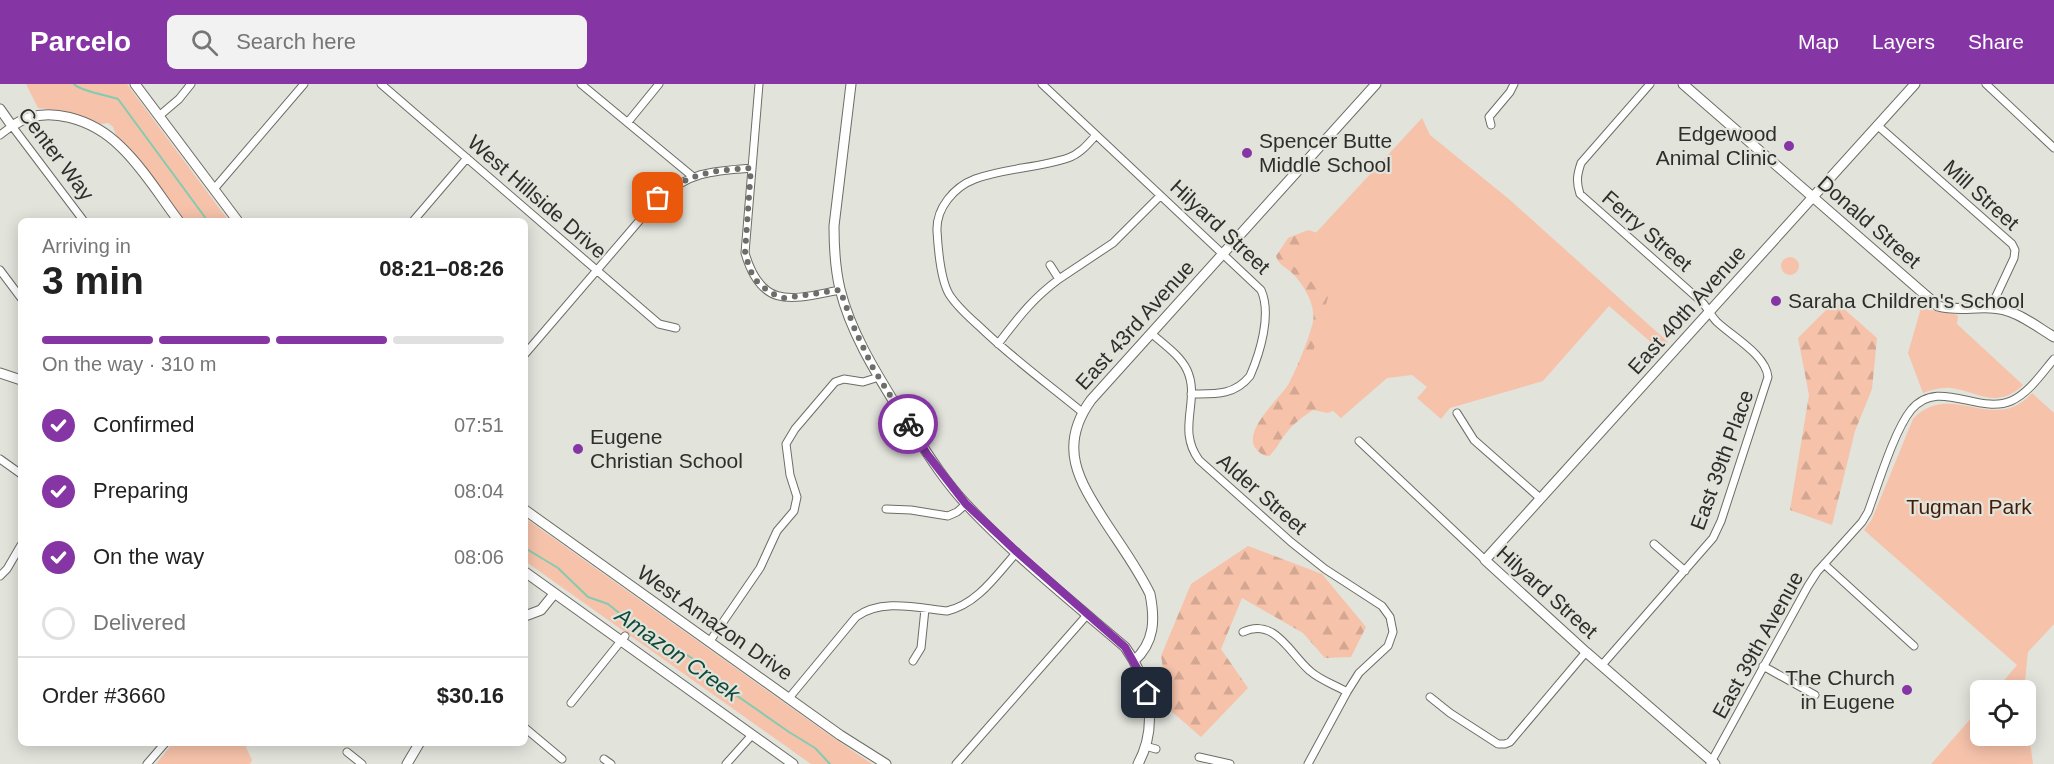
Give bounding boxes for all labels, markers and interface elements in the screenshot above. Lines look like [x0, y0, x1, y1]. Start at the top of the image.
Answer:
search box [167, 15, 587, 69]
text: Parcelo [30, 26, 131, 57]
icon: search [188, 26, 221, 59]
text: Search here [236, 29, 356, 54]
text: Map [1798, 30, 1839, 53]
text: Layers [1872, 30, 1935, 53]
text: Share [1968, 30, 2024, 53]
street label: Center Way [14, 103, 99, 205]
place label: Edgewood Animal Clinic [1656, 122, 1777, 169]
place label: Spencer Butte Middle School [1259, 129, 1392, 176]
street label: West Hillside Drive [463, 130, 611, 263]
marker: Edgewood Animal Clinic [1782, 139, 1796, 153]
marker: Spencer Butte Middle School [1240, 146, 1254, 160]
street label: Mill Street [1939, 155, 2024, 235]
street label: Donald Street [1813, 171, 1925, 273]
pin [632, 172, 683, 223]
street label: Hilyard Street [1166, 175, 1275, 279]
icon: bag [641, 181, 674, 214]
street label: Ferry Street [1598, 186, 1697, 276]
text: Arriving in [42, 235, 131, 257]
street label: East 40th Avenue [1623, 241, 1750, 378]
text: 08:21–08:26 [379, 256, 504, 281]
street label: East 43rd Avenue [1071, 256, 1199, 394]
text: 3 min [42, 259, 144, 302]
place label: Saraha Children's School [1788, 289, 2024, 312]
marker: Saraha Children's School [1769, 294, 1783, 308]
text: On the way · 310 m [42, 353, 217, 375]
street label: East 39th Place [1686, 387, 1757, 533]
courier [878, 394, 938, 454]
icon: bike [892, 408, 925, 441]
icon: check [42, 409, 75, 442]
text: Confirmed [93, 412, 194, 437]
text: 07:51 [454, 414, 504, 436]
place label: Eugene Christian School [590, 425, 743, 472]
marker: Eugene Christian School [571, 442, 585, 456]
street label: Alder Street [1213, 449, 1312, 539]
icon: check [42, 475, 75, 508]
text: Preparing [93, 478, 188, 503]
text: 08:04 [454, 480, 504, 502]
park label: Tugman Park [1906, 495, 2032, 518]
icon: check [42, 541, 75, 574]
street label: Hilyard Street [1492, 541, 1602, 643]
text: On the way [93, 544, 204, 569]
text: 08:06 [454, 546, 504, 568]
street label: West Amazon Drive [633, 560, 797, 685]
street label: East 39th Avenue [1708, 567, 1807, 722]
water label: Amazon Creek [609, 601, 745, 707]
text: Delivered [93, 610, 186, 635]
place label: The Church in Eugene [1785, 666, 1895, 713]
pin [1121, 667, 1172, 718]
icon: home [1130, 676, 1163, 709]
map controls [1970, 680, 2036, 746]
button: locate [1970, 680, 2036, 746]
text: Order #3660 [42, 683, 166, 708]
text: $30.16 [437, 683, 504, 708]
marker: The Church in Eugene [1900, 683, 1914, 697]

